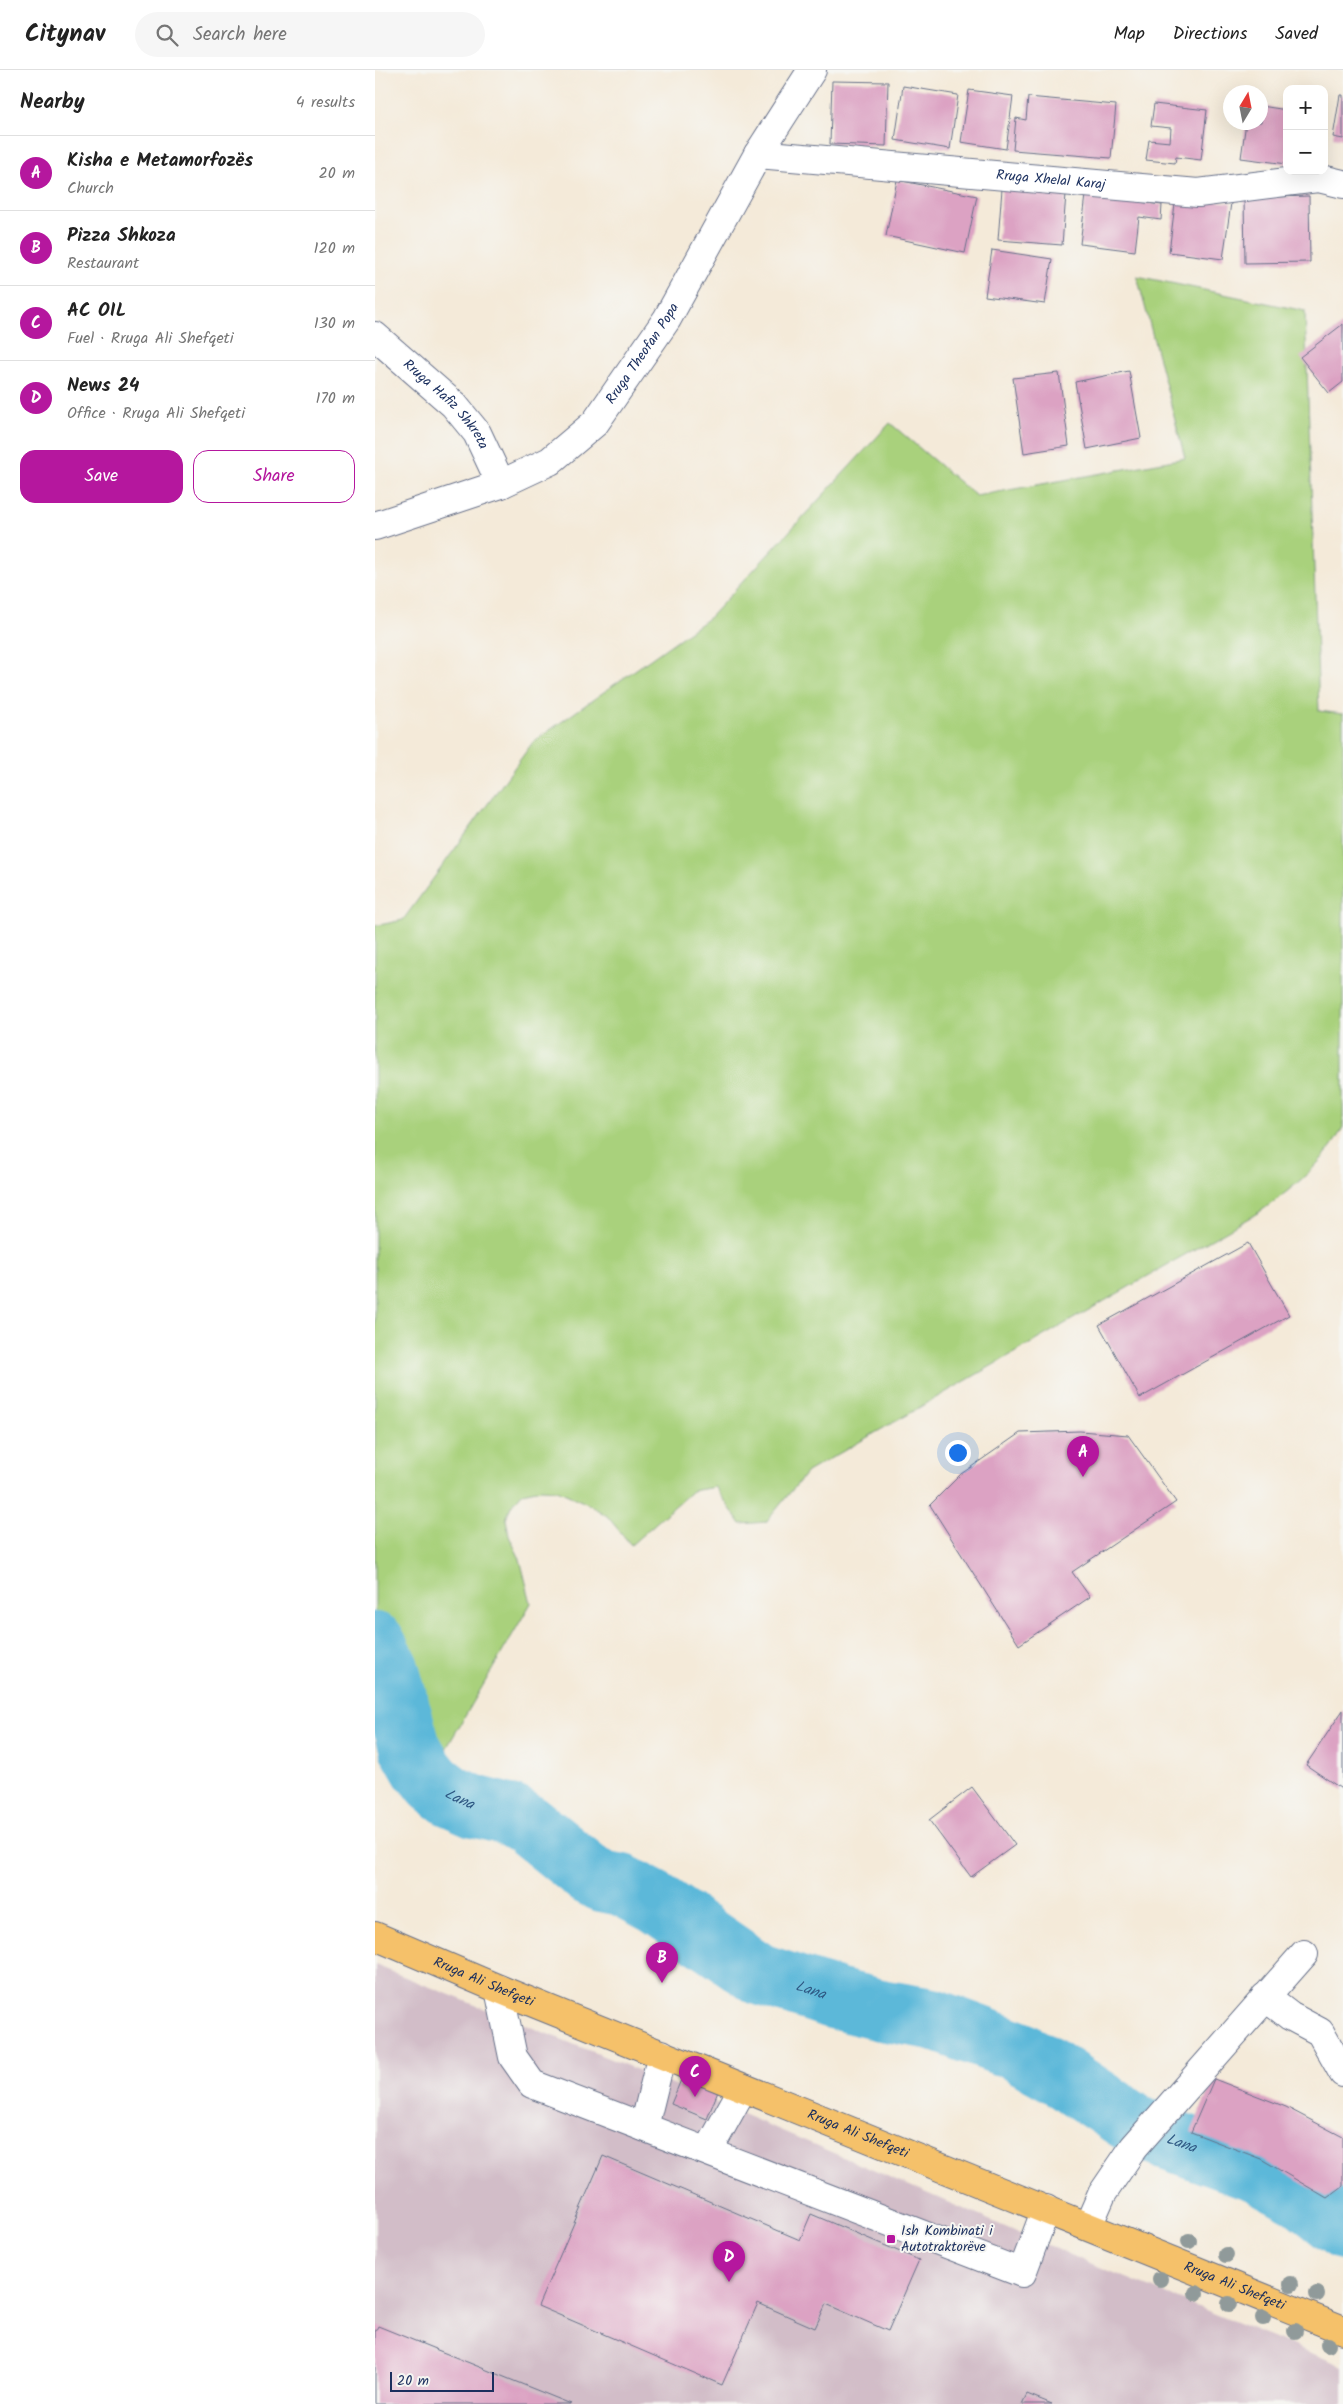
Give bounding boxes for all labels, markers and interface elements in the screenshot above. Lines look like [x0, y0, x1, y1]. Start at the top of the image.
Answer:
search box [135, 12, 485, 57]
text: Citynav [25, 15, 105, 54]
text: Search here [193, 20, 287, 50]
text: Map [1113, 20, 1145, 49]
text: Directions [1173, 20, 1247, 49]
text: Saved [1275, 20, 1318, 49]
icon: search [153, 21, 181, 49]
north arrow [1223, 85, 1268, 130]
map controls [1283, 85, 1328, 175]
button: + [1283, 85, 1328, 130]
text: Nearby [20, 86, 85, 119]
text: 4 results [296, 90, 355, 115]
button: − [1283, 130, 1328, 175]
text: Kisha e Metamorfozës [67, 146, 253, 176]
text: A [31, 161, 41, 186]
text: 20 m [319, 161, 355, 186]
street label: Rruga Xhelal Karaj [995, 164, 1107, 196]
text: Church [67, 176, 114, 201]
text: Pizza Shkoza [67, 221, 176, 251]
text: B [31, 236, 41, 261]
text: 120 m [314, 236, 355, 261]
text: Restaurant [67, 251, 139, 276]
text: AC OIL [67, 296, 126, 326]
street label: Rruga Theofan Popa [600, 299, 685, 409]
text: C [31, 311, 41, 336]
text: 130 m [314, 311, 355, 336]
text: Fuel · Rruga Ali Shefqeti [67, 326, 234, 351]
street label: Rruga Hafiz Shkreta [398, 354, 494, 453]
text: News 24 [67, 371, 139, 401]
text: D [31, 386, 41, 411]
text: 170 m [315, 386, 355, 411]
text: Office · Rruga Ali Shefqeti [67, 401, 245, 426]
button: Save [20, 450, 183, 503]
button: Share [193, 450, 355, 503]
pin: A [1067, 1436, 1099, 1477]
your location [945, 1440, 971, 1466]
water label: Lana [439, 1783, 479, 1817]
pin: B [646, 1942, 678, 1983]
street label: Rruga Ali Shefqeti [430, 1951, 538, 2013]
water label: Lana [792, 1975, 830, 2007]
pin: C [679, 2056, 711, 2097]
street label: Rruga Ali Shefqeti [804, 2104, 913, 2165]
water label: Lana [1163, 2127, 1200, 2160]
place label: Ish Kombinati i Autotraktorëve [901, 2220, 993, 2258]
marker: Ish Kombinati i Autotraktorëve [885, 2233, 897, 2245]
pin: D [713, 2241, 745, 2282]
street label: Rruga Ali Shefqeti [1180, 2256, 1289, 2317]
scale bar [390, 2369, 494, 2392]
text: 20 m [397, 2370, 429, 2392]

